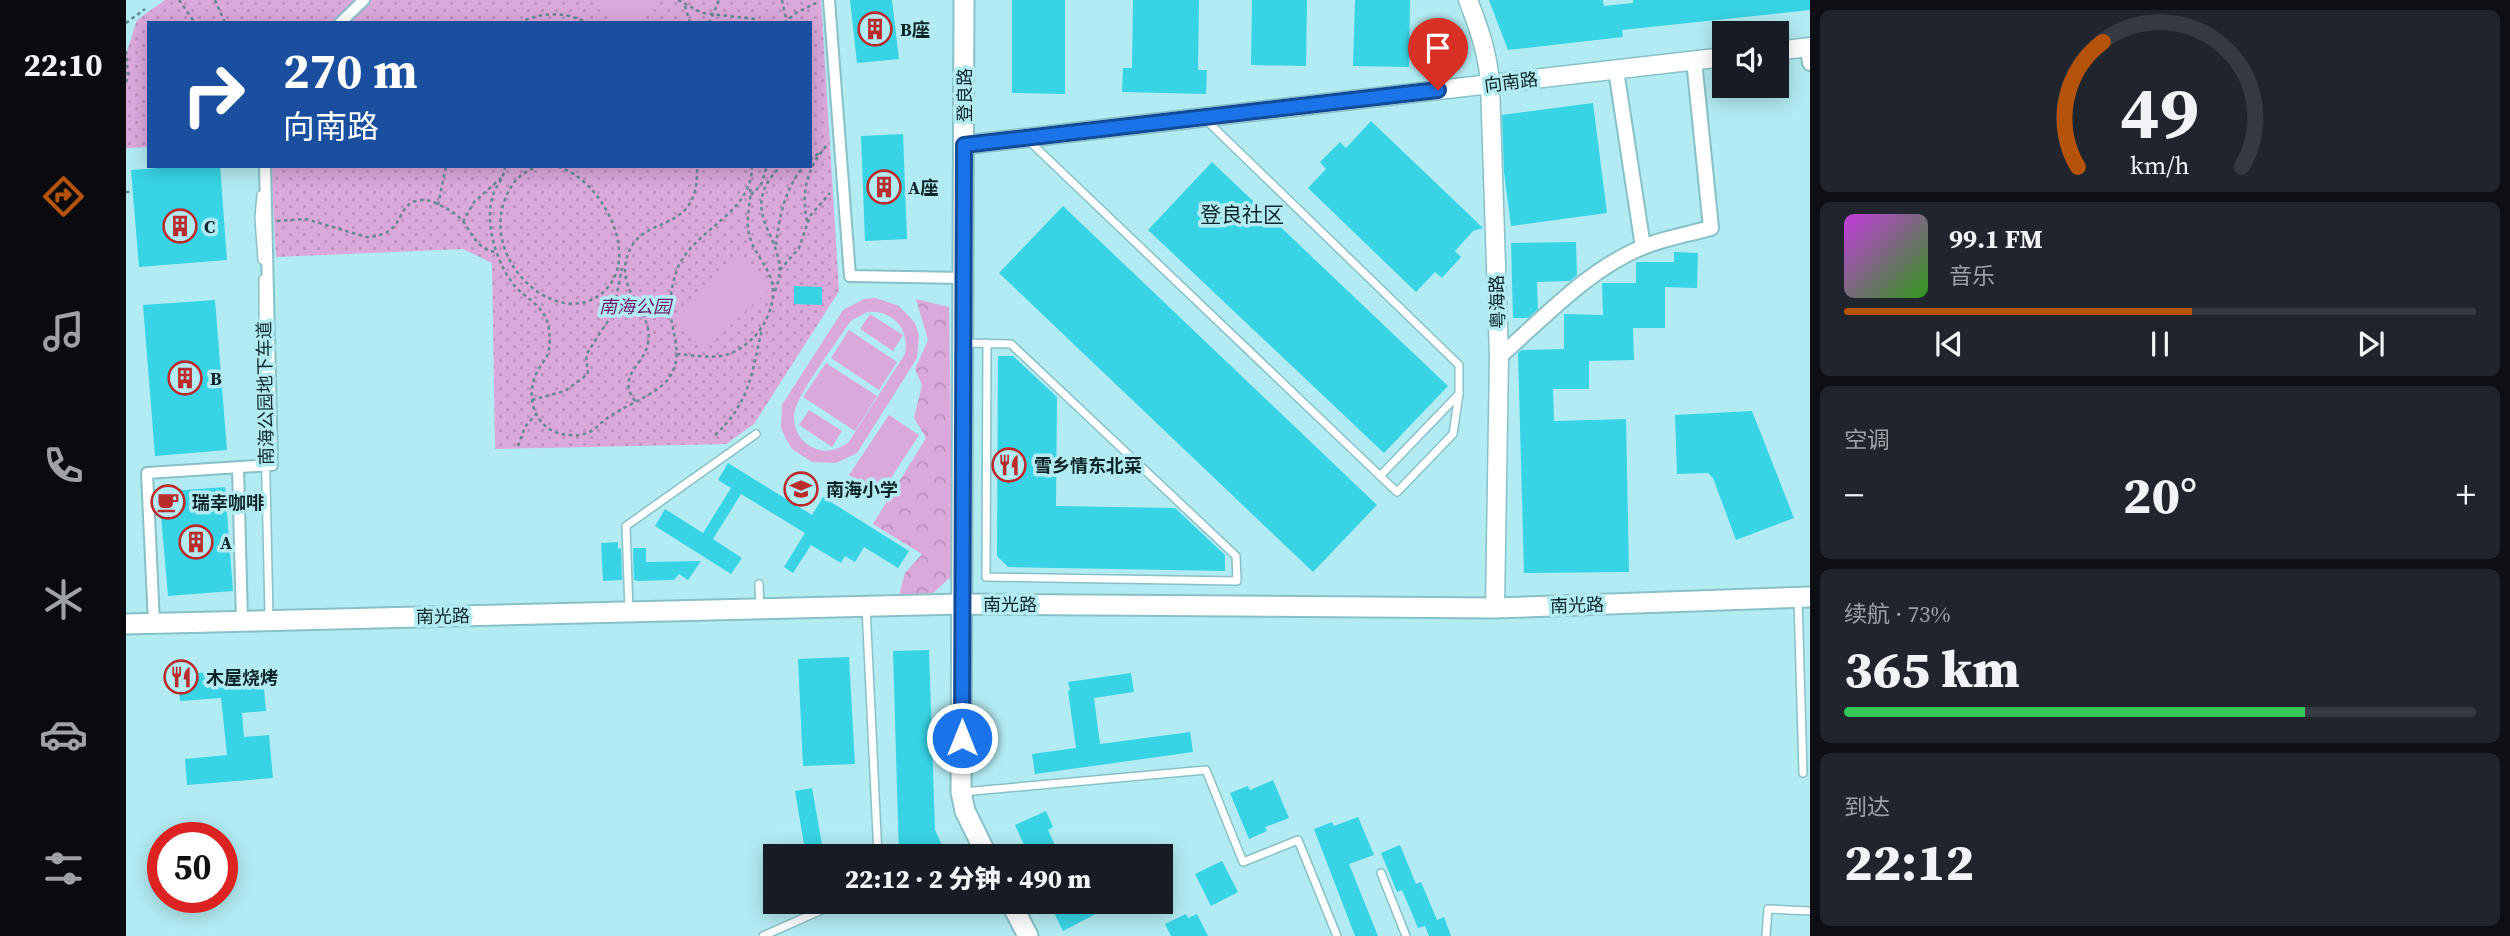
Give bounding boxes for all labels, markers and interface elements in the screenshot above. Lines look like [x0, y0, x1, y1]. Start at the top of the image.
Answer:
building icon: B座 [856, 10, 894, 48]
place label: B座 [900, 17, 930, 42]
pin [1408, 18, 1468, 90]
map controls [1712, 21, 1789, 98]
button: sound [1712, 21, 1789, 98]
icon: arrive [1419, 29, 1457, 67]
text: 270 m [283, 37, 418, 104]
text: 22:10 [24, 43, 102, 87]
icon: right [168, 49, 259, 140]
text: 49 [2121, 62, 2199, 161]
street label: 向南路 [1483, 66, 1539, 98]
street label: 登良路 [952, 68, 977, 122]
text: 向南路 [283, 105, 379, 149]
text: km/h [2130, 148, 2190, 182]
building icon: A座 [865, 168, 903, 206]
icon: directions [39, 172, 88, 221]
place label: A座 [908, 175, 938, 200]
district label: 登良社区 [1200, 200, 1284, 229]
building icon: C [161, 207, 199, 245]
place label: C [204, 214, 215, 239]
text: 99.1 FM [1949, 221, 2043, 257]
text: 音乐 [1949, 260, 1995, 292]
street label: 粤海路 [1484, 275, 1510, 329]
park label: 南海公园 [599, 294, 674, 319]
icon: music [39, 307, 88, 356]
street label: 南海公园地下车道 [251, 321, 279, 465]
icon: previous [1930, 325, 1968, 363]
icon: pause [2141, 325, 2179, 363]
icon: next [2352, 325, 2390, 363]
building icon: B [166, 359, 204, 397]
place label: B [210, 366, 222, 391]
text: 空调 [1844, 424, 1890, 456]
icon: phone [39, 441, 88, 490]
restaurant icon: 雪乡情东北菜 [990, 446, 1028, 484]
place label: 雪乡情东北菜 [1034, 453, 1142, 478]
text: 20° [2123, 459, 2197, 530]
text: − [1844, 469, 1864, 521]
text: + [2456, 469, 2476, 521]
school or university icon: 南海小学 [782, 470, 820, 508]
place label: 南海小学 [826, 477, 898, 502]
cafe icon: 瑞幸咖啡 [149, 483, 187, 521]
place label: 瑞幸咖啡 [192, 490, 264, 515]
building icon: A [177, 523, 215, 561]
place label: A [220, 530, 232, 555]
icon: climate [39, 575, 88, 624]
street label: 南光路 [983, 592, 1037, 617]
street label: 南光路 [1550, 592, 1604, 618]
text: 续航 · 73% [1844, 598, 1951, 630]
street label: 南光路 [416, 603, 470, 629]
text: 365 km [1844, 633, 2020, 704]
restaurant icon: 木屋烧烤 [162, 658, 200, 696]
place label: 木屋烧烤 [206, 665, 278, 690]
position arrow [925, 701, 999, 775]
icon: car [39, 710, 88, 759]
text: 到达 [1844, 791, 1890, 823]
speed limit sign: 50 [147, 822, 238, 913]
text: 22:12 [1844, 826, 1974, 897]
icon: filters [39, 844, 88, 893]
text: 22:12 · 2 分钟 · 490 m [845, 861, 1091, 897]

